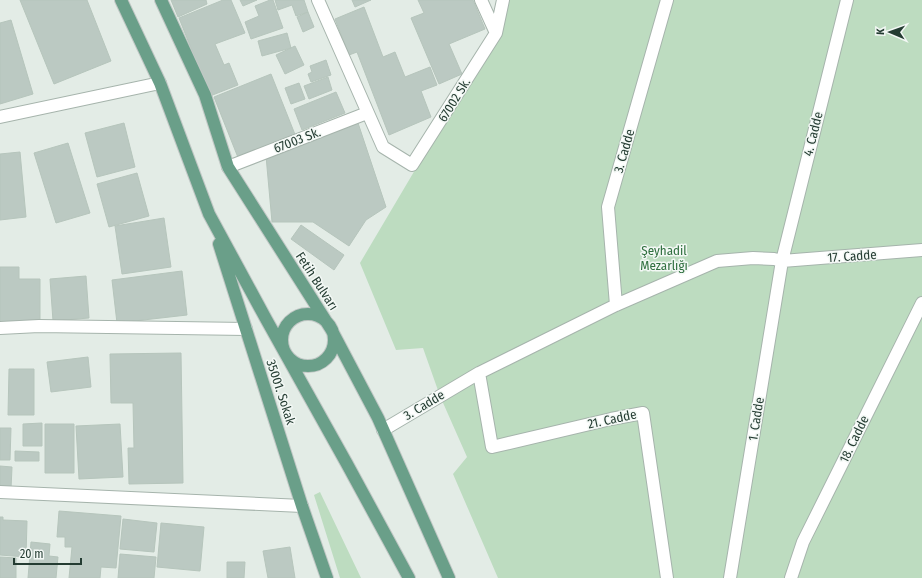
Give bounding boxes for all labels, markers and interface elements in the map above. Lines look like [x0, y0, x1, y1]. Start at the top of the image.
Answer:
north arrow [870, 12, 910, 52]
text: K [874, 28, 887, 35]
street label: 67002 Sk. [435, 75, 473, 125]
street label: 4. Cadde [800, 110, 826, 158]
street label: 67003 Sk. [271, 124, 323, 156]
street label: 3. Cadde [611, 127, 637, 175]
park label: Şeyhadil Mezarlığı [640, 243, 688, 273]
street label: 17. Cadde [827, 247, 877, 265]
street label: Fetih Bulvarı [293, 249, 341, 313]
street label: 35001. Sokak [263, 358, 299, 427]
street label: 3. Cadde [401, 387, 447, 423]
street label: 1. Cadde [745, 396, 767, 442]
street label: 21. Cadde [586, 407, 638, 431]
street label: 18. Cadde [836, 413, 872, 465]
scale bar [14, 540, 81, 566]
text: 20 m [20, 547, 44, 561]

